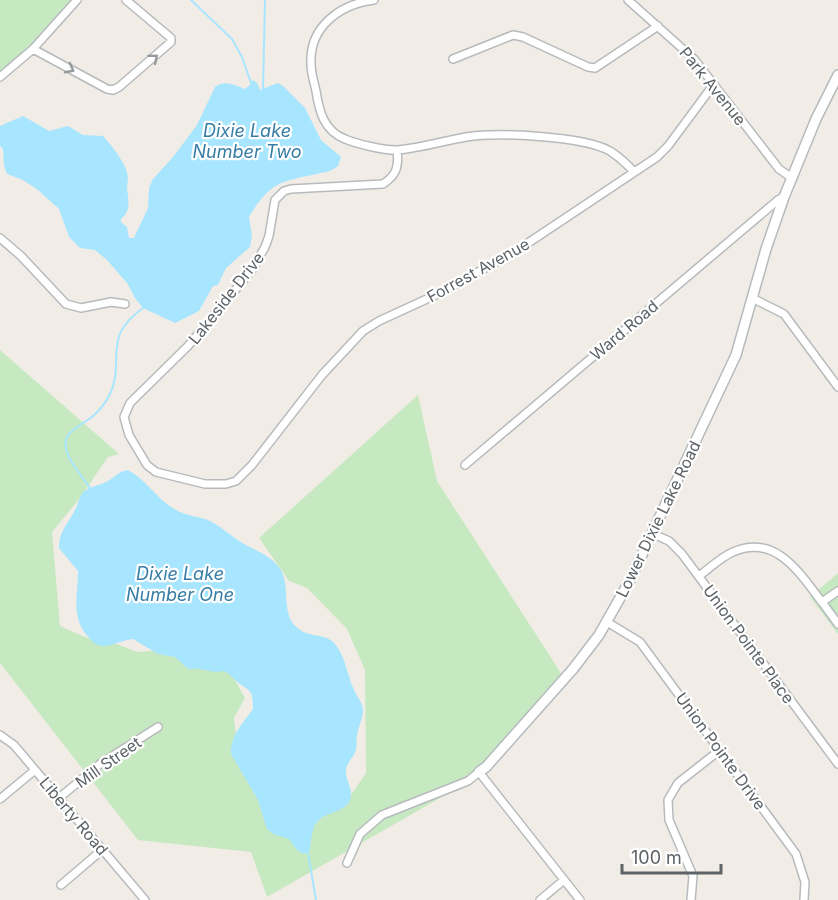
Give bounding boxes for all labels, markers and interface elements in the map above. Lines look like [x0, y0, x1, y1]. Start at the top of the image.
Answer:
street label: Park Avenue [675, 43, 751, 129]
one-way arrow [147, 54, 158, 65]
one-way arrow [64, 62, 74, 73]
water label: Dixie Lake Number Two [193, 120, 301, 162]
street label: Forrest Avenue [423, 234, 533, 306]
street label: Lakeside Drive [184, 248, 268, 348]
street label: Ward Road [586, 296, 662, 364]
street label: Lower Dixie Lake Road [611, 437, 705, 601]
water label: Dixie Lake Number One [126, 563, 234, 605]
street label: Union Pointe Place [699, 581, 799, 707]
street label: Union Pointe Drive [672, 688, 770, 814]
street label: Mill Street [71, 732, 145, 792]
street label: Liberty Road [36, 773, 112, 859]
scale bar [622, 837, 721, 875]
text: 100 m [631, 847, 682, 868]

